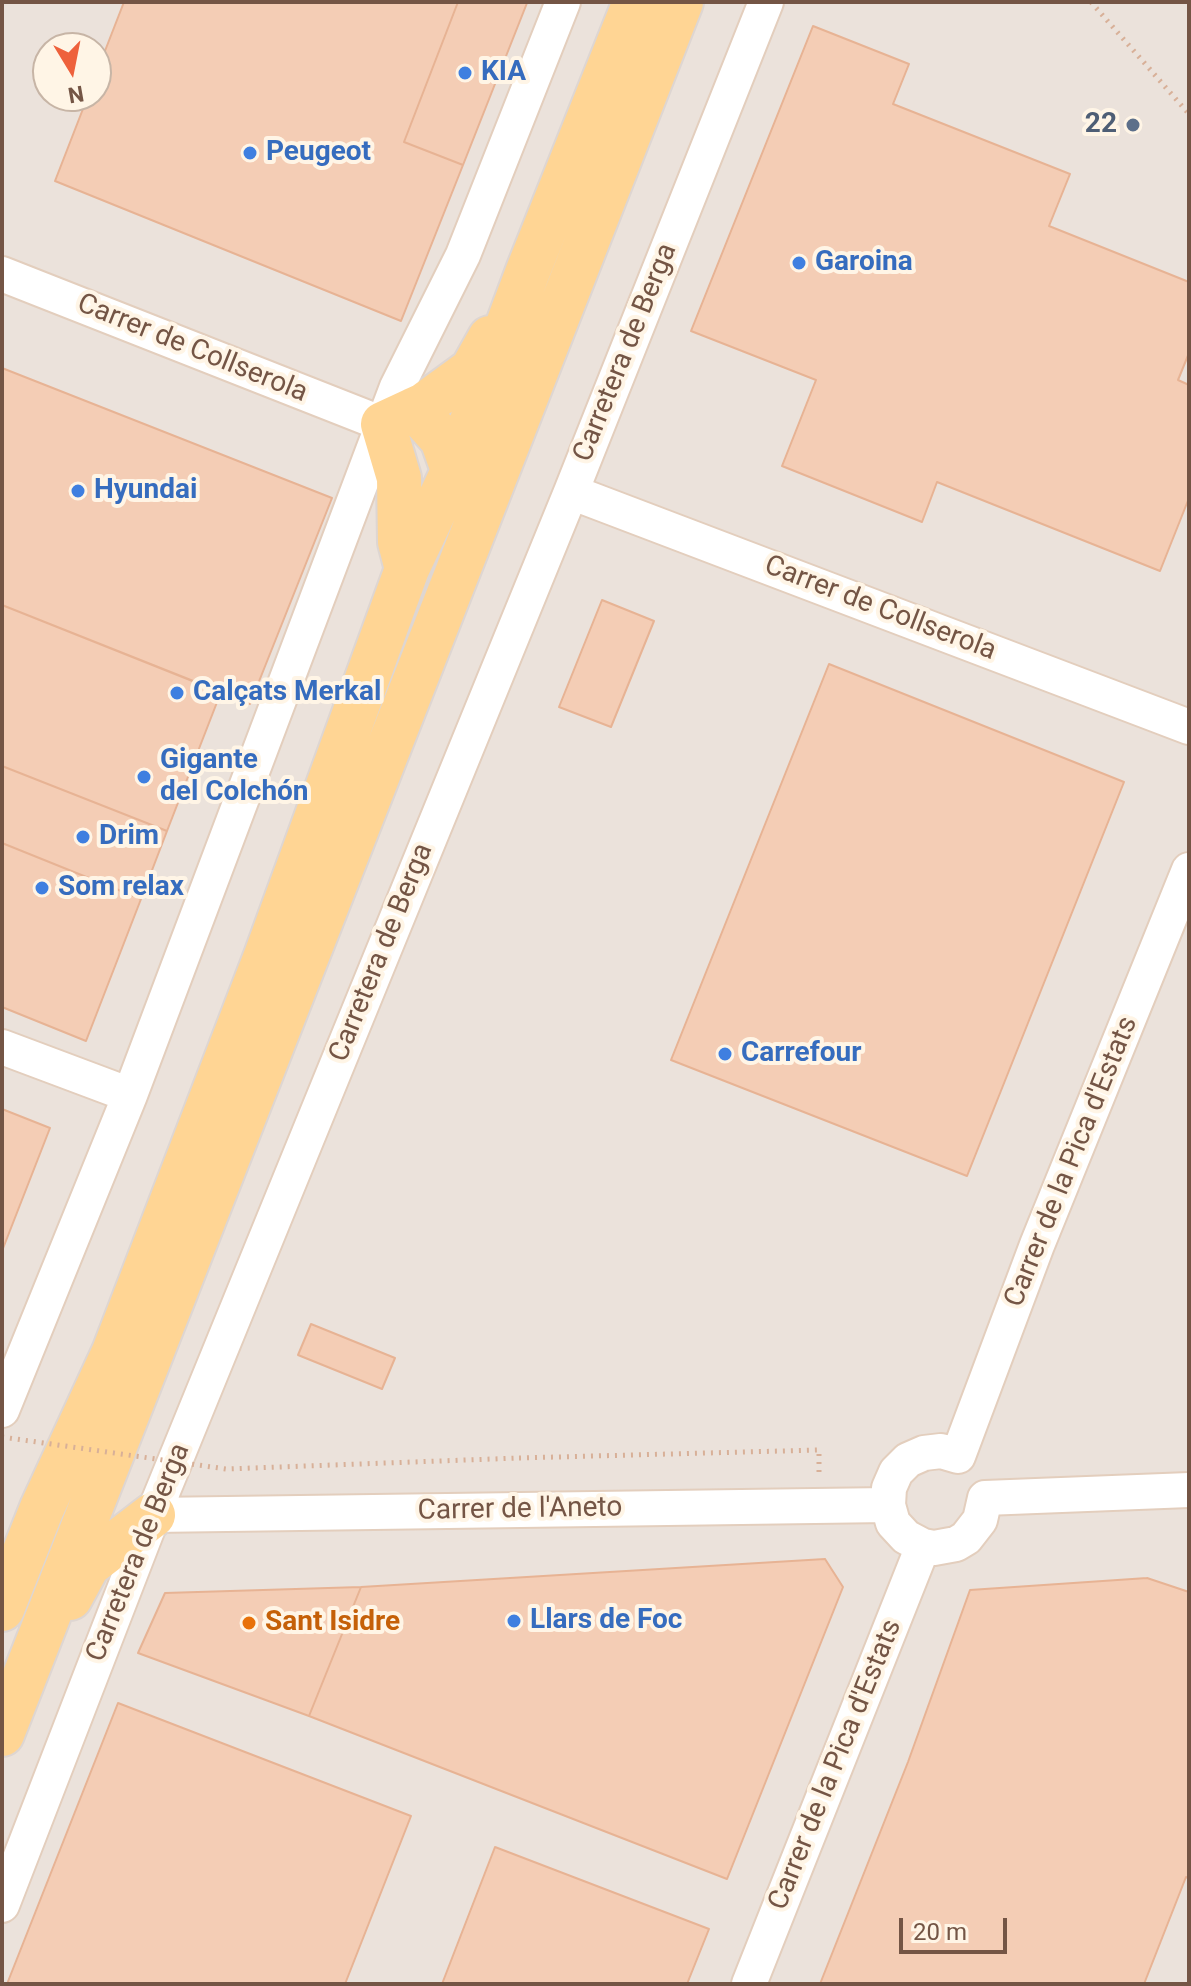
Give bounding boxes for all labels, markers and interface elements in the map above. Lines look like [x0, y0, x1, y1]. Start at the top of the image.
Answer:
north arrow [32, 32, 112, 112]
place label: KIA [481, 56, 526, 90]
marker: KIA [456, 64, 474, 82]
text: N [66, 80, 86, 108]
place label: 22 [1085, 108, 1117, 142]
marker: 22 [1124, 116, 1142, 134]
place label: Peugeot [266, 136, 371, 170]
marker: Peugeot [241, 144, 259, 162]
street label: Carretera de Berga [567, 239, 685, 467]
place label: Garoina [815, 246, 913, 280]
marker: Garoina [790, 254, 808, 272]
street label: Carrer de Collserola [72, 287, 312, 411]
place label: Hyundai [94, 474, 197, 508]
marker: Hyundai [69, 482, 87, 500]
street label: Carrer de Collserola [759, 549, 1001, 669]
place label: Calçats Merkal [193, 676, 381, 710]
marker: Calçats Merkal [168, 684, 186, 702]
place label: Gigante del Colchón [160, 744, 309, 810]
marker: Gigante del Colchón [135, 768, 153, 786]
place label: Drim [99, 820, 159, 854]
marker: Drim [74, 828, 92, 846]
street label: Carretera de Berga [323, 839, 441, 1067]
place label: Som relax [58, 871, 184, 905]
marker: Som relax [33, 879, 51, 897]
street label: Carrer de la Pica d'Estats [998, 1012, 1146, 1312]
place label: Carrefour [741, 1037, 861, 1071]
marker: Carrefour [716, 1045, 734, 1063]
street label: Carretera de Berga [80, 1439, 198, 1667]
street label: Carrer de l'Aneto [417, 1491, 623, 1529]
place label: Llars de Foc [530, 1604, 682, 1638]
place label: Sant Isidre [265, 1606, 400, 1640]
marker: Llars de Foc [505, 1612, 523, 1630]
marker: Sant Isidre [240, 1614, 258, 1632]
street label: Carrer de la Pica d'Estats [762, 1615, 910, 1915]
scale bar [903, 1902, 1011, 1952]
text: 20 m [913, 1918, 967, 1946]

